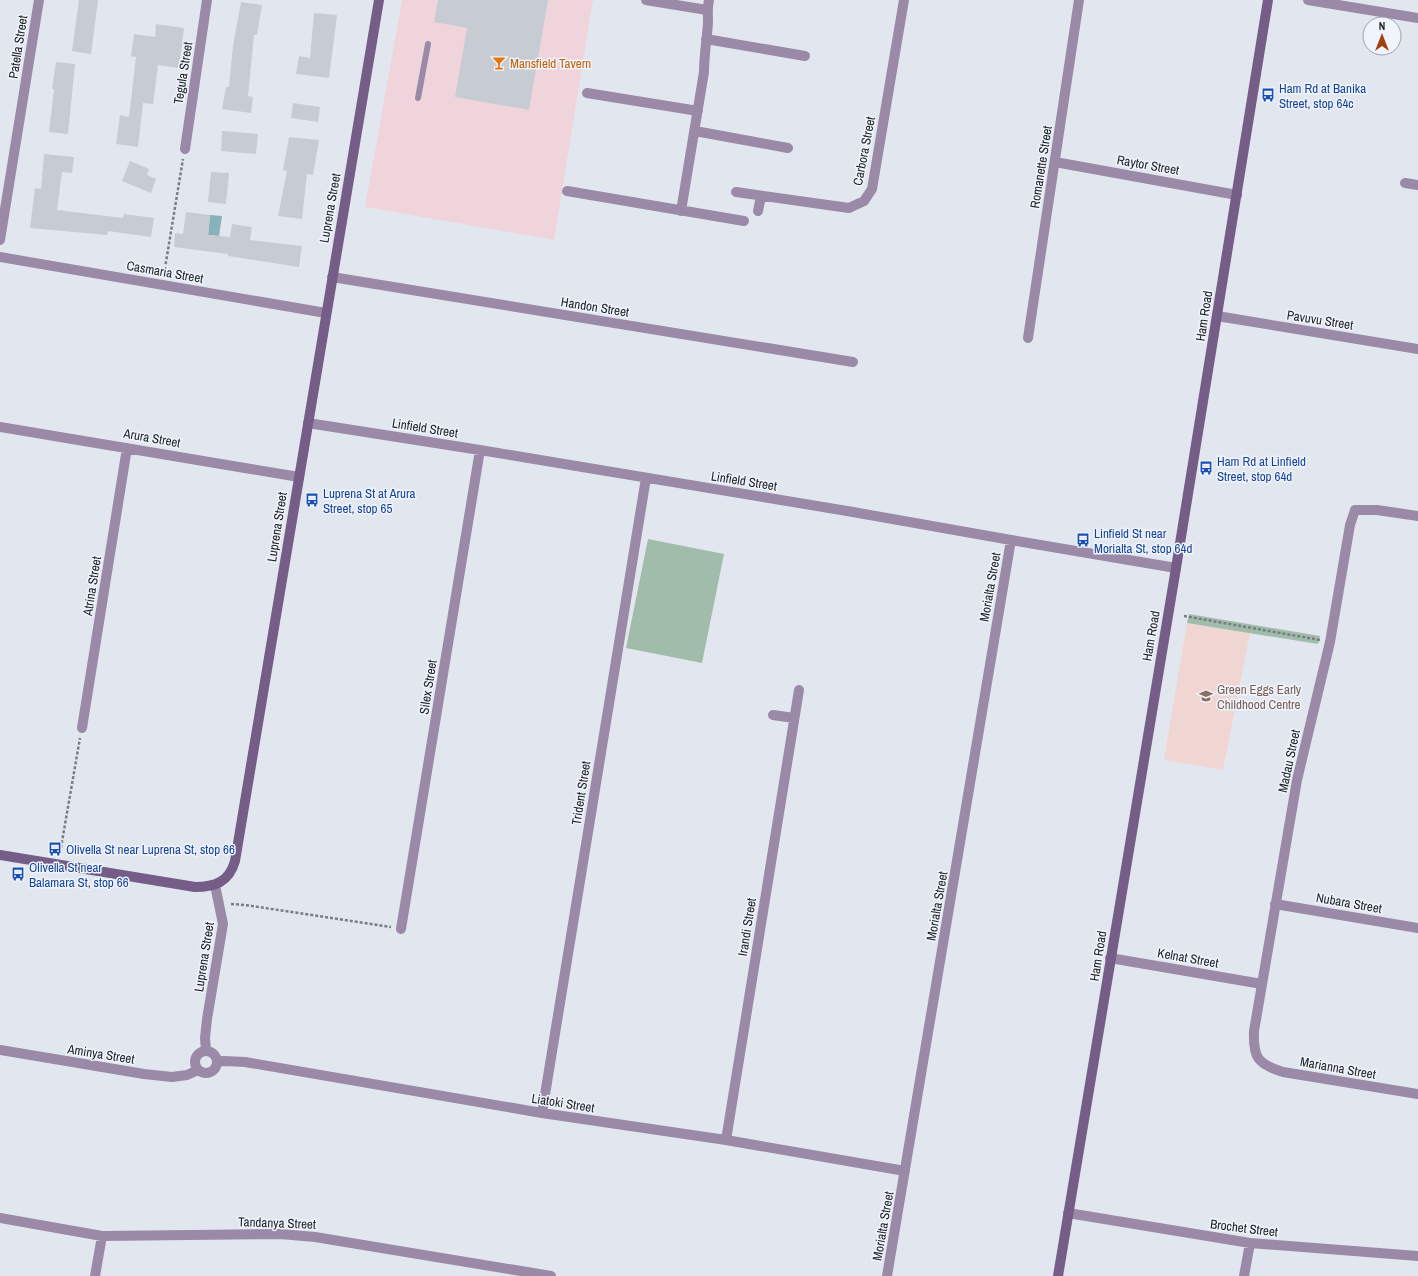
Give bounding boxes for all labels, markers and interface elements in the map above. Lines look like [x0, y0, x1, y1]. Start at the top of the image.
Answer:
street label: Patella Street [5, 14, 31, 80]
north arrow [1362, 16, 1402, 56]
text: N [1379, 19, 1385, 33]
street label: Tegula Street [170, 41, 196, 105]
bar icon: Mansfield Tavern [491, 55, 507, 71]
place label: Mansfield Tavern [510, 55, 591, 72]
place label: Ham Rd at Banika Street, stop 64c [1279, 80, 1366, 112]
bus stop icon: Ham Rd at Banika Street, stop 64c [1260, 87, 1276, 103]
street label: Carbora Street [849, 115, 879, 187]
street label: Romanette Street [1026, 124, 1056, 210]
street label: Raytor Street [1116, 151, 1180, 179]
street label: Luprena Street [316, 172, 344, 244]
street label: Casmaria Street [125, 257, 205, 287]
street label: Ham Road [1192, 289, 1216, 342]
street label: Handon Street [560, 293, 630, 321]
street label: Pavuvu Street [1286, 306, 1354, 334]
street label: Linfield Street [391, 414, 459, 442]
street label: Arura Street [121, 424, 182, 451]
place label: Ham Rd at Linfield Street, stop 64d [1217, 453, 1306, 485]
bus stop icon: Ham Rd at Linfield Street, stop 64d [1198, 460, 1214, 476]
street label: Linfield Street [710, 467, 778, 495]
place label: Luprena St at Arura Street, stop 65 [323, 485, 416, 517]
street label: Luprena Street [263, 491, 291, 563]
bus stop icon: Luprena St at Arura Street, stop 65 [304, 492, 320, 508]
place label: Linfield St near Morialta St, stop 64d [1094, 525, 1192, 557]
bus stop icon: Linfield St near Morialta St, stop 64d [1075, 532, 1091, 548]
street label: Morialta Street [976, 551, 1004, 623]
street label: Atrina Street [79, 555, 105, 618]
street label: Ham Road [1138, 609, 1164, 663]
street label: Silex Street [415, 658, 441, 716]
place label: Green Eggs Early Childhood Centre [1217, 681, 1302, 713]
school or university icon: Green Eggs Early Childhood Centre [1198, 688, 1214, 704]
street label: Madau Street [1274, 728, 1304, 794]
street label: Trident Street [568, 760, 594, 826]
bus stop icon: Olivella St near Luprena St, stop 66 [47, 841, 63, 857]
place label: Olivella St near Luprena St, stop 66 [66, 841, 235, 858]
place label: Olivella St near Balamara St, stop 66 [29, 859, 129, 891]
bus stop icon: Olivella St near Balamara St, stop 66 [10, 866, 26, 882]
street label: Morialta Street [923, 870, 951, 942]
street label: Nubara Street [1315, 889, 1383, 917]
street label: Irandi Street [734, 897, 760, 957]
street label: Luprena Street [190, 921, 218, 993]
street label: Ham Road [1086, 929, 1110, 982]
street label: Kelnat Street [1156, 944, 1220, 972]
street label: Aminya Street [65, 1040, 136, 1068]
street label: Marianna Street [1299, 1053, 1377, 1083]
street label: Liatoki Street [530, 1090, 596, 1116]
street label: Morialta Street [869, 1190, 897, 1262]
street label: Tandanya Street [238, 1213, 316, 1233]
street label: Brochet Street [1209, 1215, 1279, 1241]

